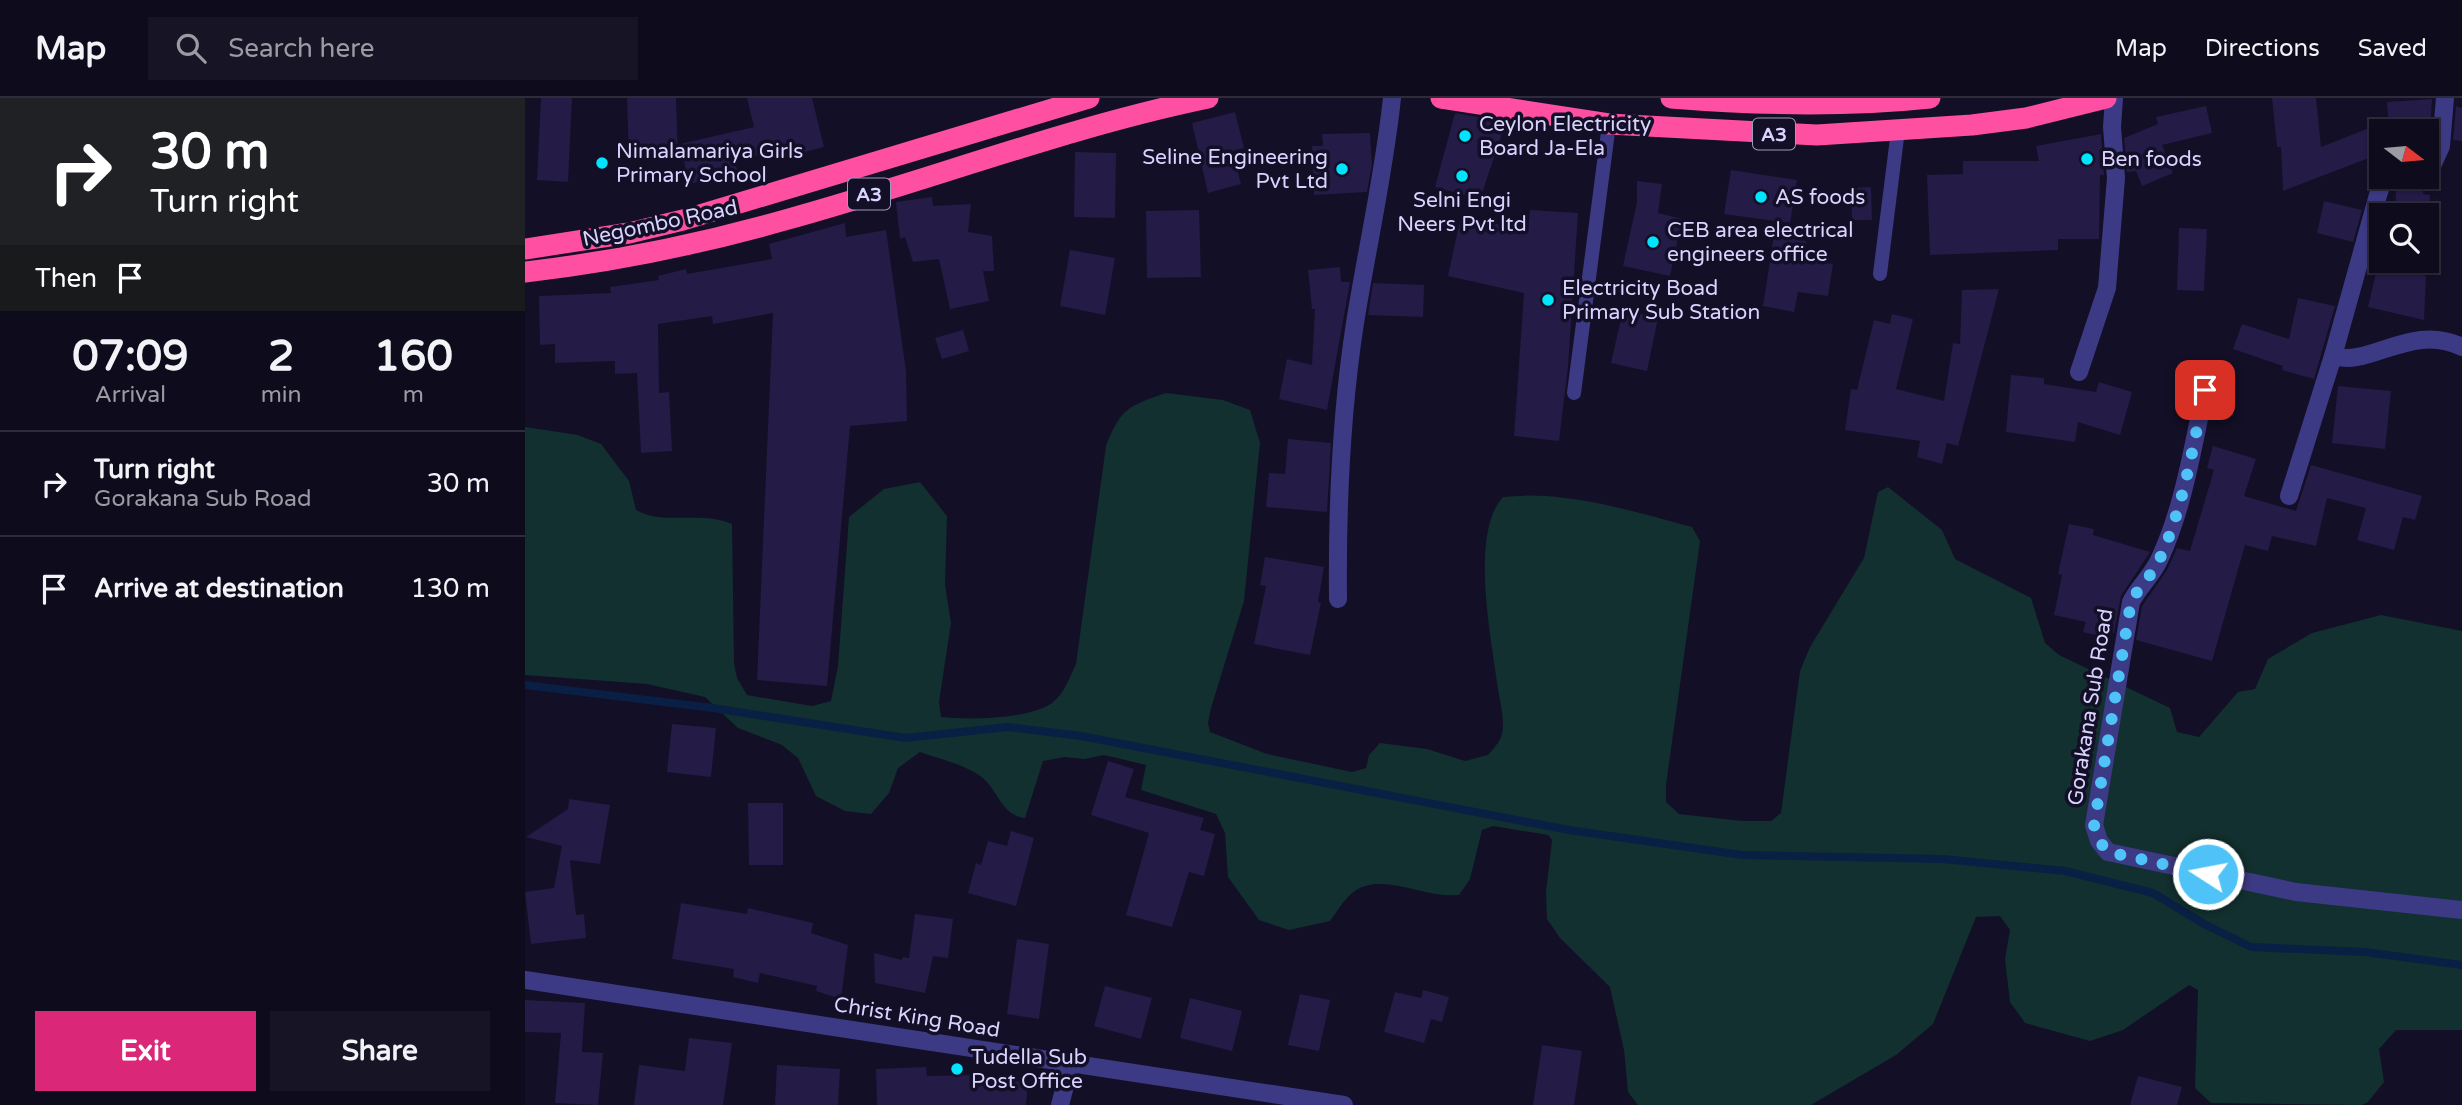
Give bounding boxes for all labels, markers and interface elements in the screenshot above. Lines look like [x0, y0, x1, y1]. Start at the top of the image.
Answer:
search box [148, 17, 638, 80]
text: Map [35, 29, 106, 68]
icon: search [172, 29, 210, 67]
text: Search here [228, 33, 374, 64]
text: Map [2115, 34, 2167, 63]
text: Directions [2205, 34, 2320, 63]
text: Saved [2358, 34, 2427, 63]
place label: Ceylon Electricity Board Ja-Ela [1479, 112, 1651, 161]
road number: A3 [1753, 118, 1795, 150]
north arrow [2369, 119, 2439, 189]
map controls [2369, 119, 2439, 273]
text: 30 m [150, 123, 269, 182]
icon: right [35, 126, 126, 217]
marker: Ceylon Electricity Board Ja-Ela [1457, 128, 1473, 144]
place label: Nimalamariya Girls Primary School [616, 139, 803, 188]
place label: Seline Engineering Pvt Ltd [1142, 145, 1328, 194]
place label: Ben foods [2101, 147, 2202, 172]
marker: Ben foods [2079, 151, 2095, 167]
marker: Nimalamariya Girls Primary School [594, 155, 610, 171]
marker: Seline Engineering Pvt Ltd [1334, 161, 1350, 177]
marker: Selni Engi Neers Pvt ltd [1454, 168, 1470, 184]
road number: A3 [848, 178, 890, 209]
text: Turn right [150, 183, 299, 221]
place label: AS foods [1775, 185, 1865, 210]
place label: Selni Engi Neers Pvt ltd [1397, 188, 1527, 237]
marker: AS foods [1753, 189, 1769, 205]
street label: Negombo Road [580, 195, 740, 252]
button: search [2369, 203, 2439, 273]
place label: CEB area electrical engineers office [1667, 218, 1853, 267]
marker: CEB area electrical engineers office [1645, 234, 1661, 250]
icon: arrive [111, 259, 149, 297]
text: Then [35, 263, 97, 294]
place label: Electricity Boad Primary Sub Station [1562, 276, 1760, 325]
marker: Electricity Boad Primary Sub Station [1540, 292, 1556, 308]
text: 07:09 [72, 331, 189, 382]
text: 2 [268, 331, 294, 382]
text: 160 [374, 331, 453, 382]
pin [2175, 360, 2235, 420]
icon: arrive [2186, 371, 2224, 409]
text: Arrival [95, 381, 166, 409]
text: min [261, 381, 302, 409]
text: m [403, 381, 424, 409]
text: Turn right [94, 454, 215, 485]
icon: right [35, 465, 73, 503]
text: 30 m [427, 468, 490, 499]
text: Gorakana Sub Road [94, 485, 312, 513]
icon: arrive [35, 570, 73, 608]
text: Arrive at destination [94, 573, 344, 604]
text: 130 m [410, 573, 490, 604]
street label: Gorakana Sub Road [2063, 607, 2118, 807]
position arrow [2171, 837, 2245, 911]
street label: Christ King Road [832, 992, 1002, 1043]
button: Exit [35, 1011, 256, 1091]
button: Share [270, 1011, 490, 1091]
place label: Tudella Sub Post Office [971, 1045, 1087, 1094]
marker: Tudella Sub Post Office [949, 1061, 965, 1077]

